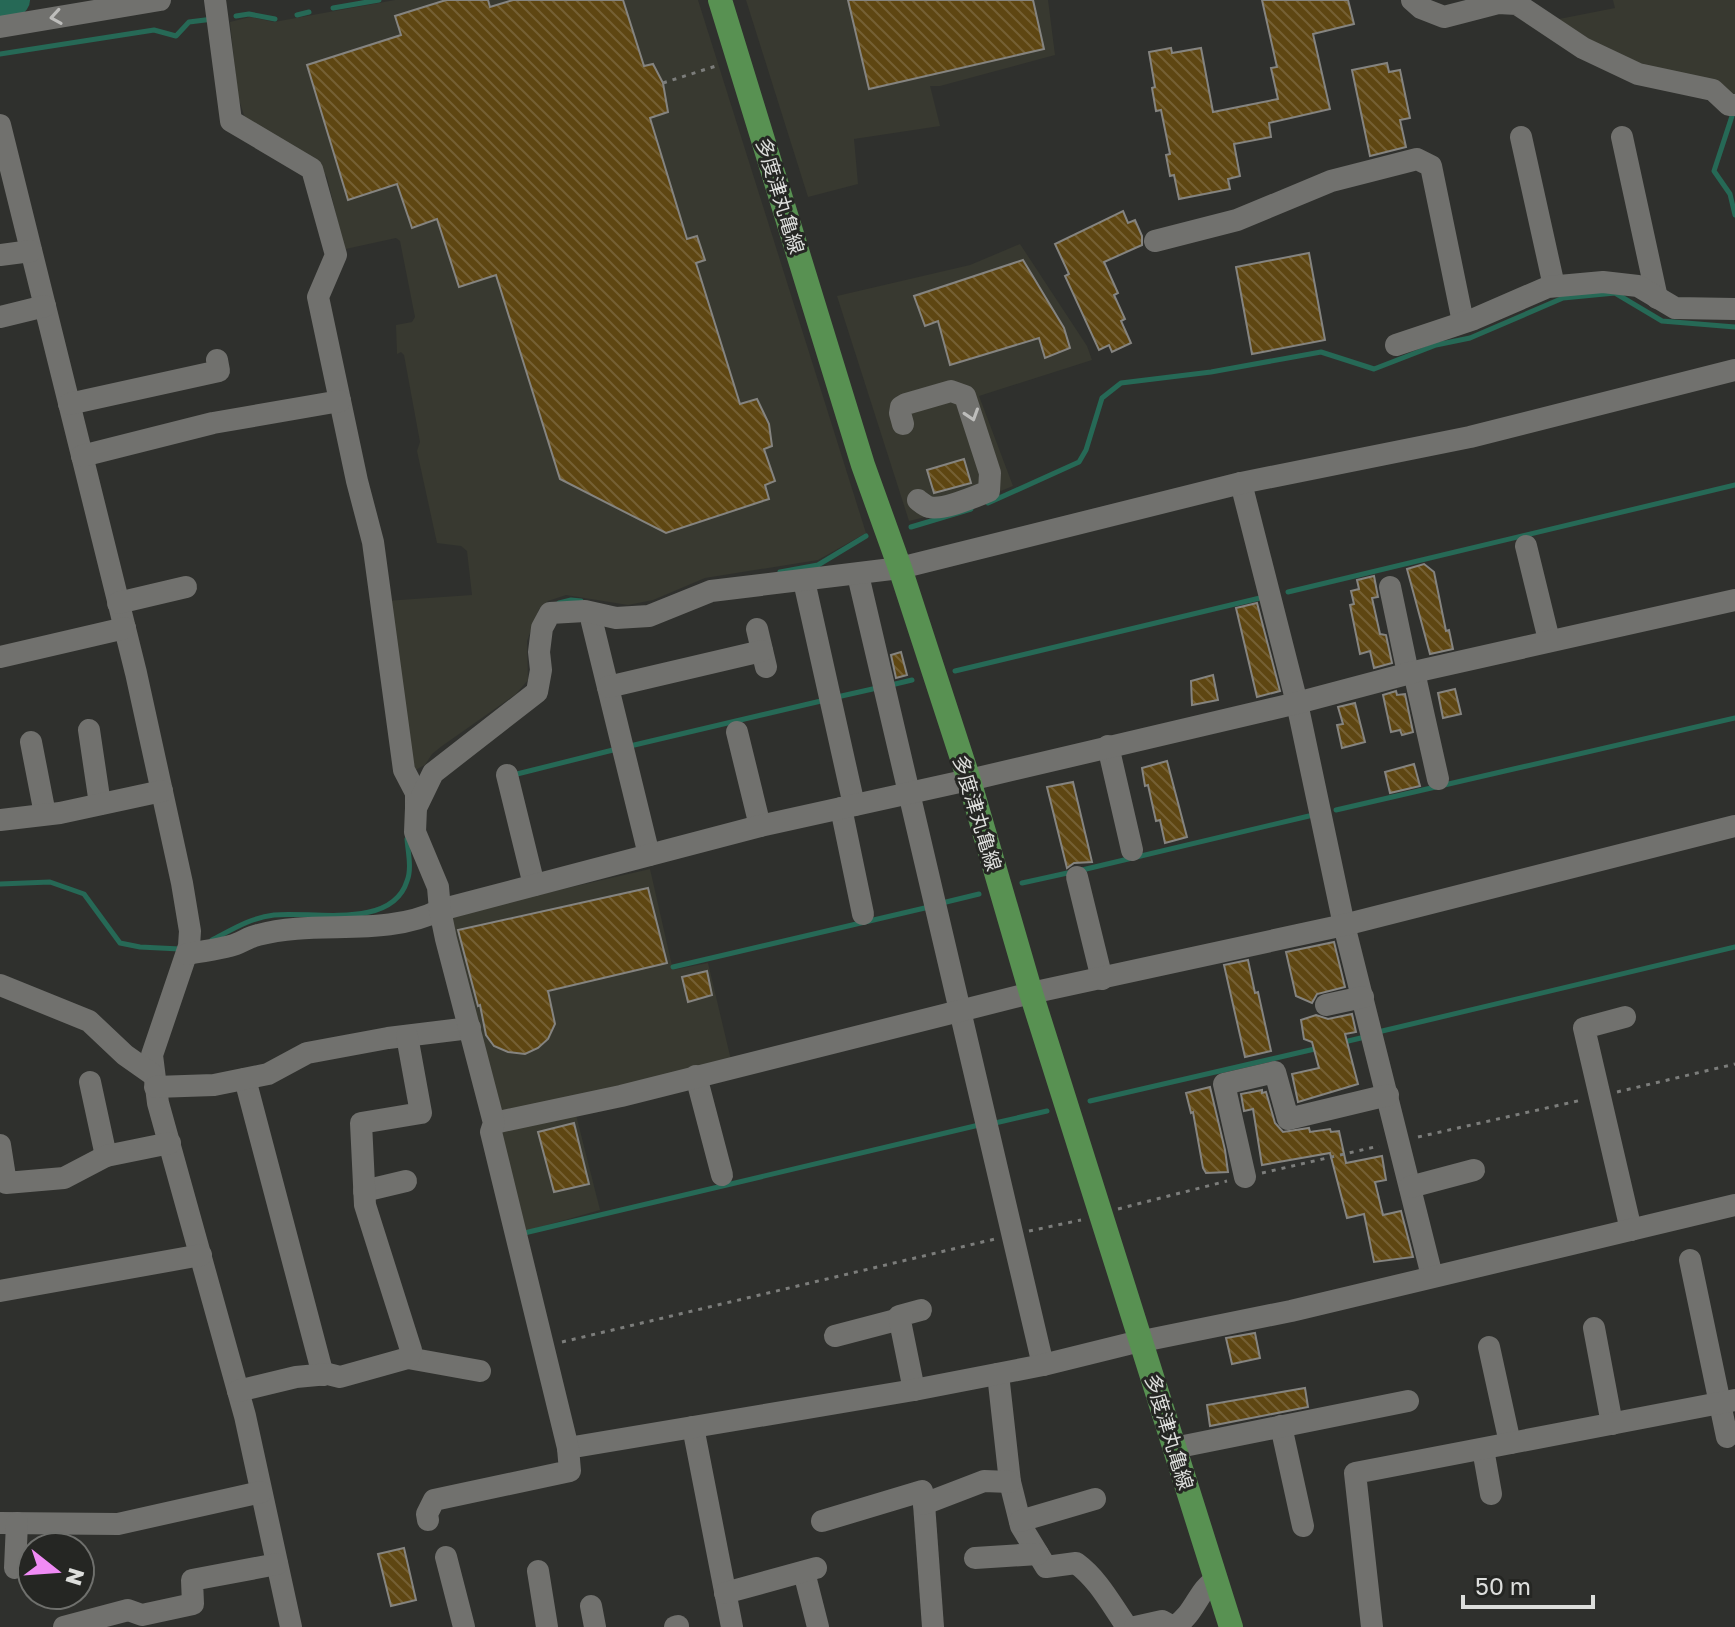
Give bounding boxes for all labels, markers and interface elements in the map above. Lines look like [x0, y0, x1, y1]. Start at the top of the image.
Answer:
one-way arrow [49, 7, 62, 24]
street label: 多度津丸亀線 [752, 135, 810, 257]
one-way arrow [963, 408, 979, 421]
street label: 多度津丸亀線 [949, 752, 1007, 874]
street label: 多度津丸亀線 [1141, 1371, 1199, 1493]
north arrow [16, 1531, 96, 1611]
scale bar [1463, 1559, 1593, 1609]
text: N [60, 1565, 91, 1589]
text: 50 m [1475, 1571, 1531, 1600]

